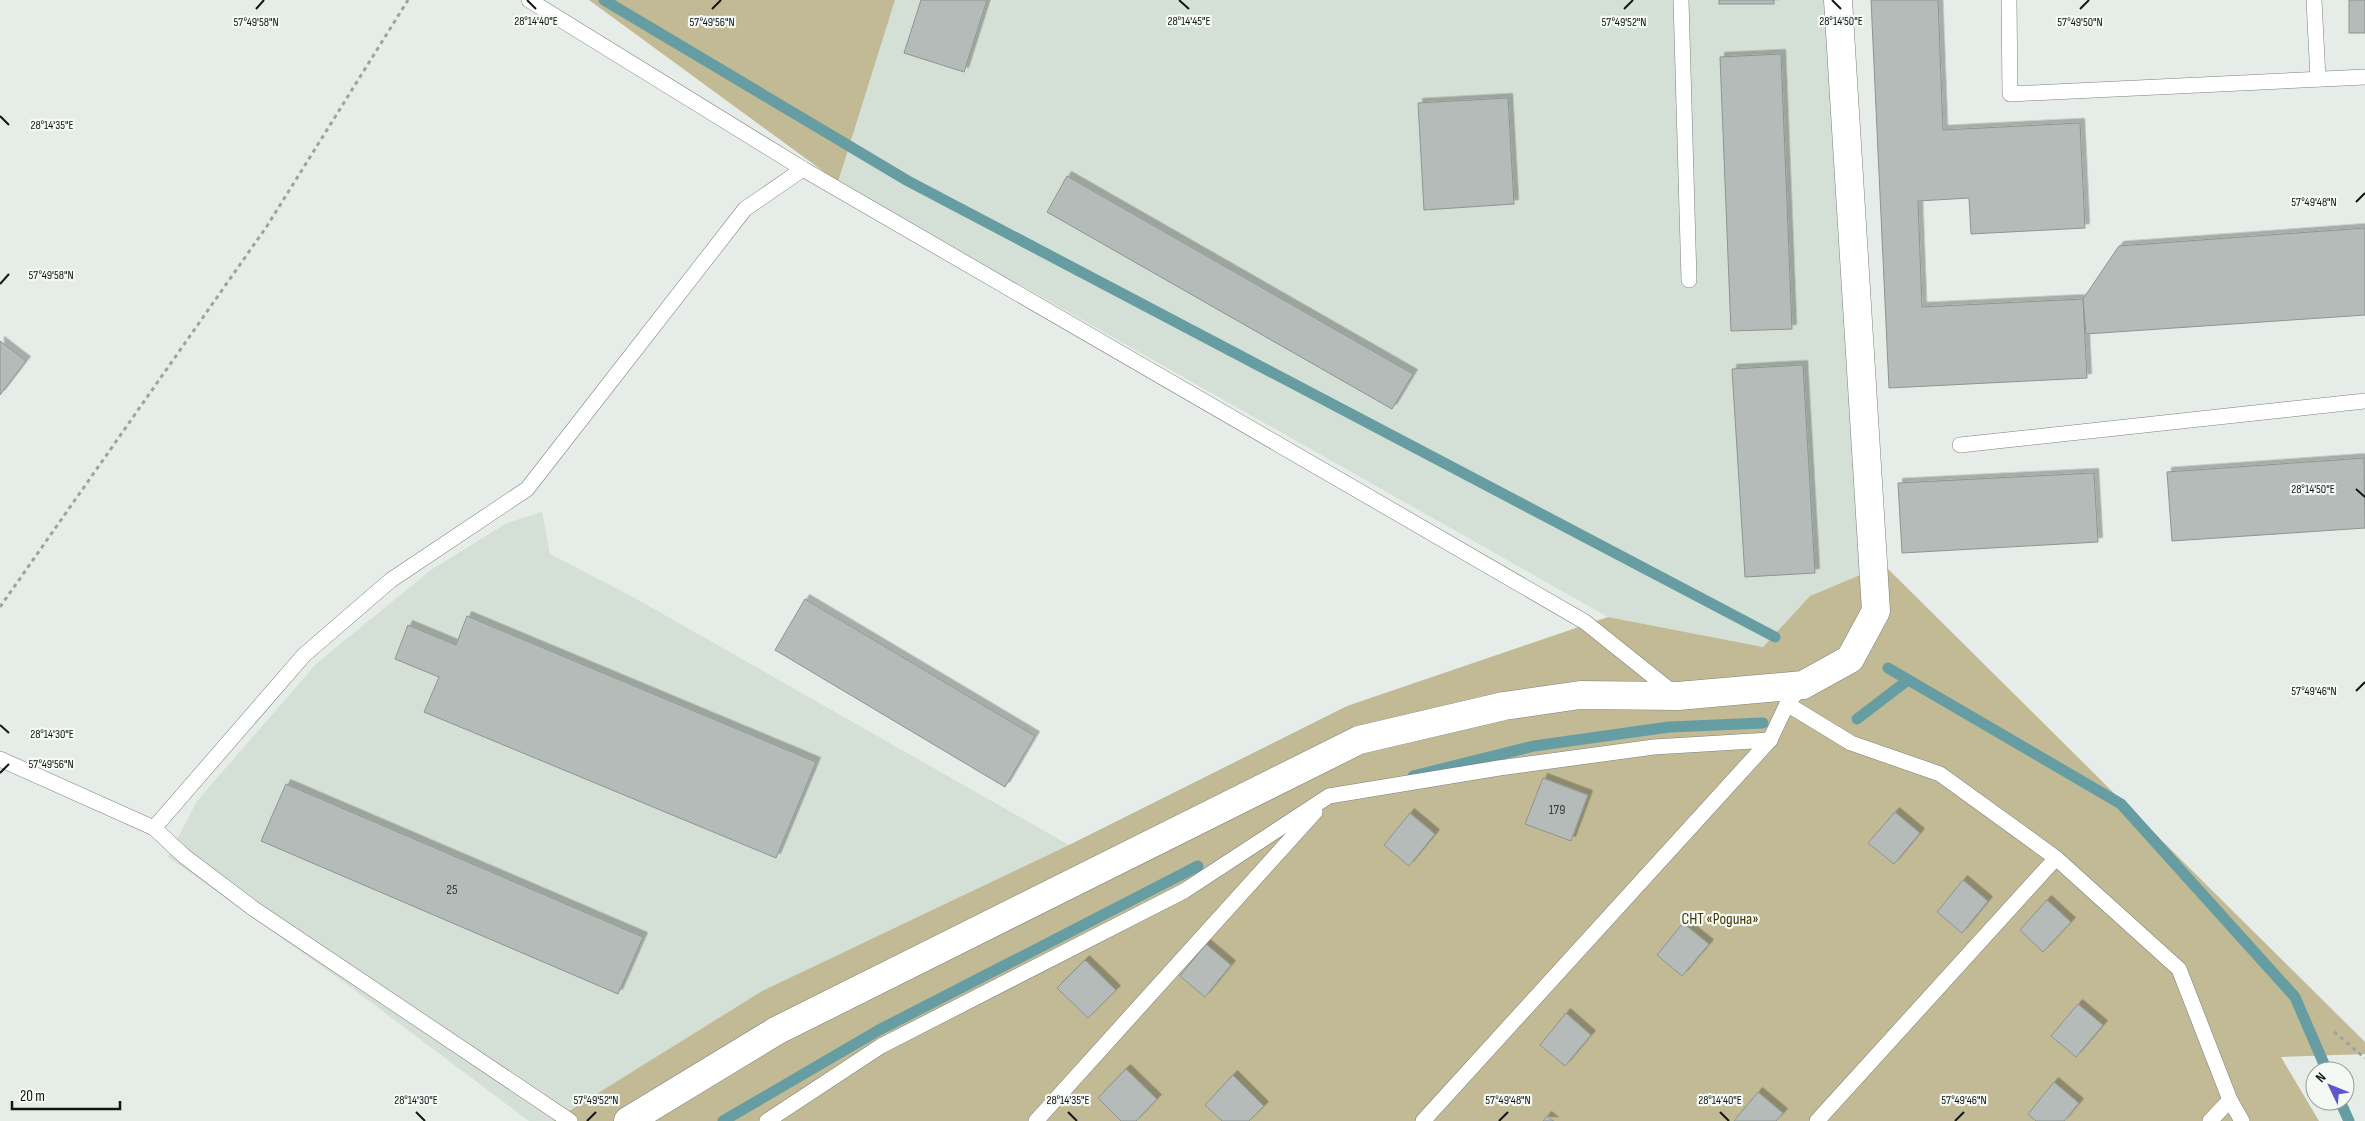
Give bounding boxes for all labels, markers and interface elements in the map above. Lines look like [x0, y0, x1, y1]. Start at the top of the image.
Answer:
text: 28°14'40"E [514, 14, 558, 29]
text: 28°14'45"E [1167, 14, 1211, 29]
text: 28°14'50"E [1819, 14, 1863, 29]
text: 57°49'58"N [233, 15, 279, 30]
text: 57°49'56"N [689, 15, 735, 30]
text: 57°49'52"N [1602, 15, 1646, 30]
text: 57°49'50"N [2057, 15, 2103, 30]
text: 28°14'35"E [31, 118, 74, 133]
text: 57°49'48"N [2291, 195, 2337, 210]
text: 57°49'58"N [28, 268, 74, 283]
text: 28°14'50"E [2291, 482, 2335, 497]
text: 57°49'46"N [2291, 684, 2337, 699]
text: 28°14'30"E [30, 727, 74, 742]
text: 57°49'56"N [28, 757, 74, 772]
house number: 179 [1549, 801, 1565, 818]
house number: 25 [446, 881, 458, 898]
park label: СНТ «Родина» [1681, 910, 1759, 929]
north arrow [2305, 1061, 2355, 1111]
text: N [2312, 1069, 2330, 1086]
scale bar [12, 1078, 120, 1110]
text: 20 m [20, 1087, 45, 1106]
text: 28°14'30"E [394, 1093, 438, 1108]
text: 57°49'52"N [574, 1093, 618, 1108]
text: 28°14'35"E [1047, 1093, 1090, 1108]
text: 57°49'48"N [1485, 1093, 1531, 1108]
text: 28°14'40"E [1698, 1093, 1742, 1108]
text: 57°49'46"N [1941, 1093, 1987, 1108]

